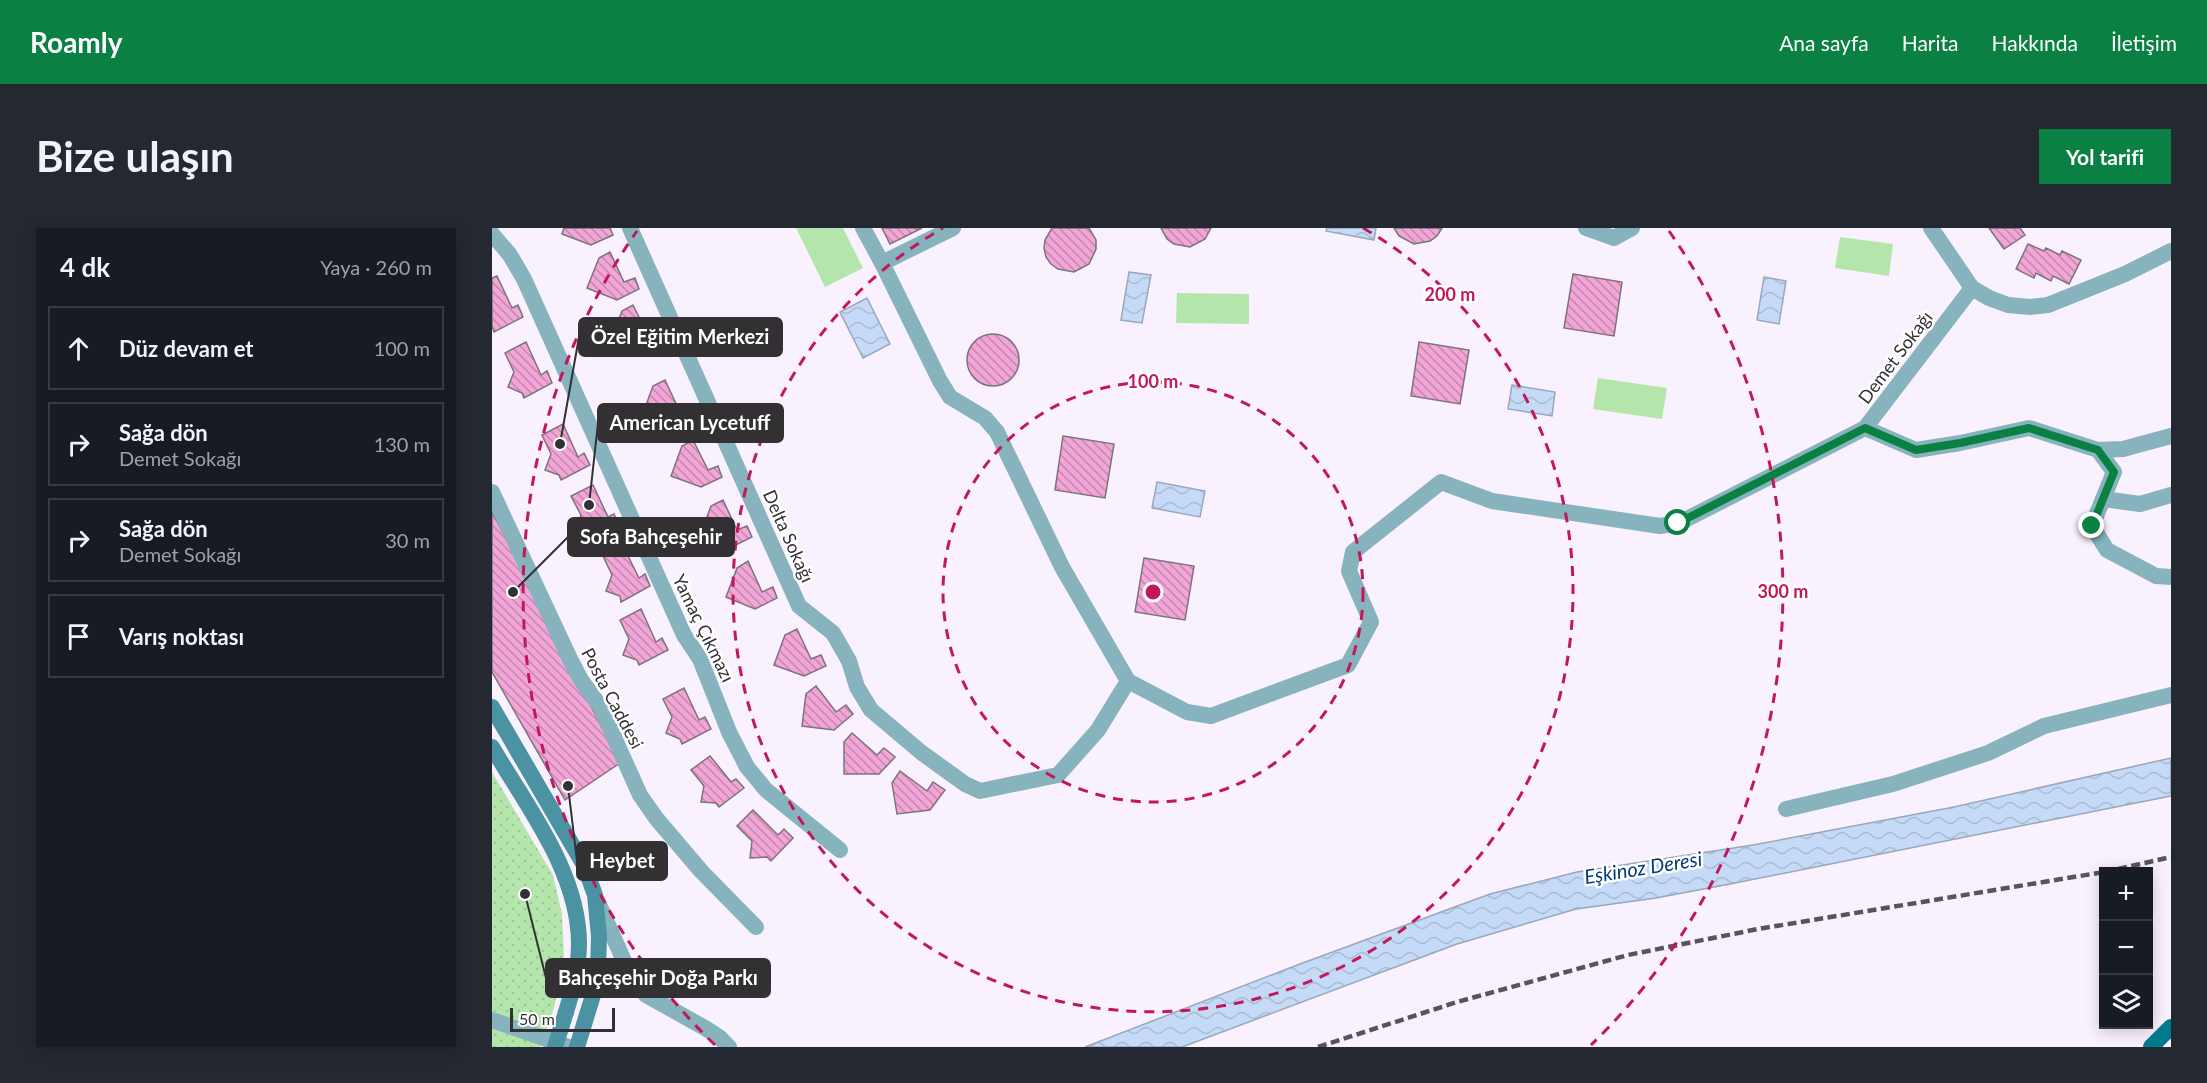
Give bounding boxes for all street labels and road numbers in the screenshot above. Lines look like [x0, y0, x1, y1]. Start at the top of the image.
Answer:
street label: Demet Sokağı [1853, 306, 1937, 408]
street label: Delta Sokağı [759, 486, 819, 586]
street label: Yamaç Çıkmazı [669, 571, 739, 685]
street label: Posta Caddesi [577, 644, 649, 752]

